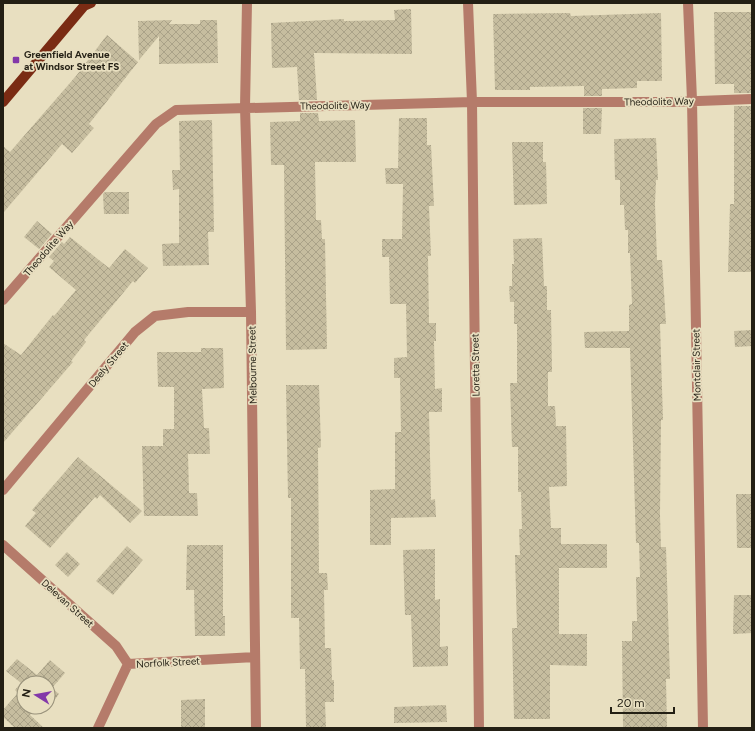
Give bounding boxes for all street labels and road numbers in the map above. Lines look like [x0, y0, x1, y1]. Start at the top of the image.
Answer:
street label: Theodolite Way [624, 94, 695, 109]
street label: Theodolite Way [300, 98, 371, 113]
street label: Theodolite Way [21, 217, 77, 279]
street label: Melbourne Street [245, 326, 260, 404]
street label: Montclair Street [689, 328, 704, 401]
street label: Loretta Street [468, 333, 483, 397]
street label: Deely Street [85, 339, 131, 390]
street label: Delevan Street [39, 576, 97, 630]
street label: Norfolk Street [136, 654, 200, 671]

